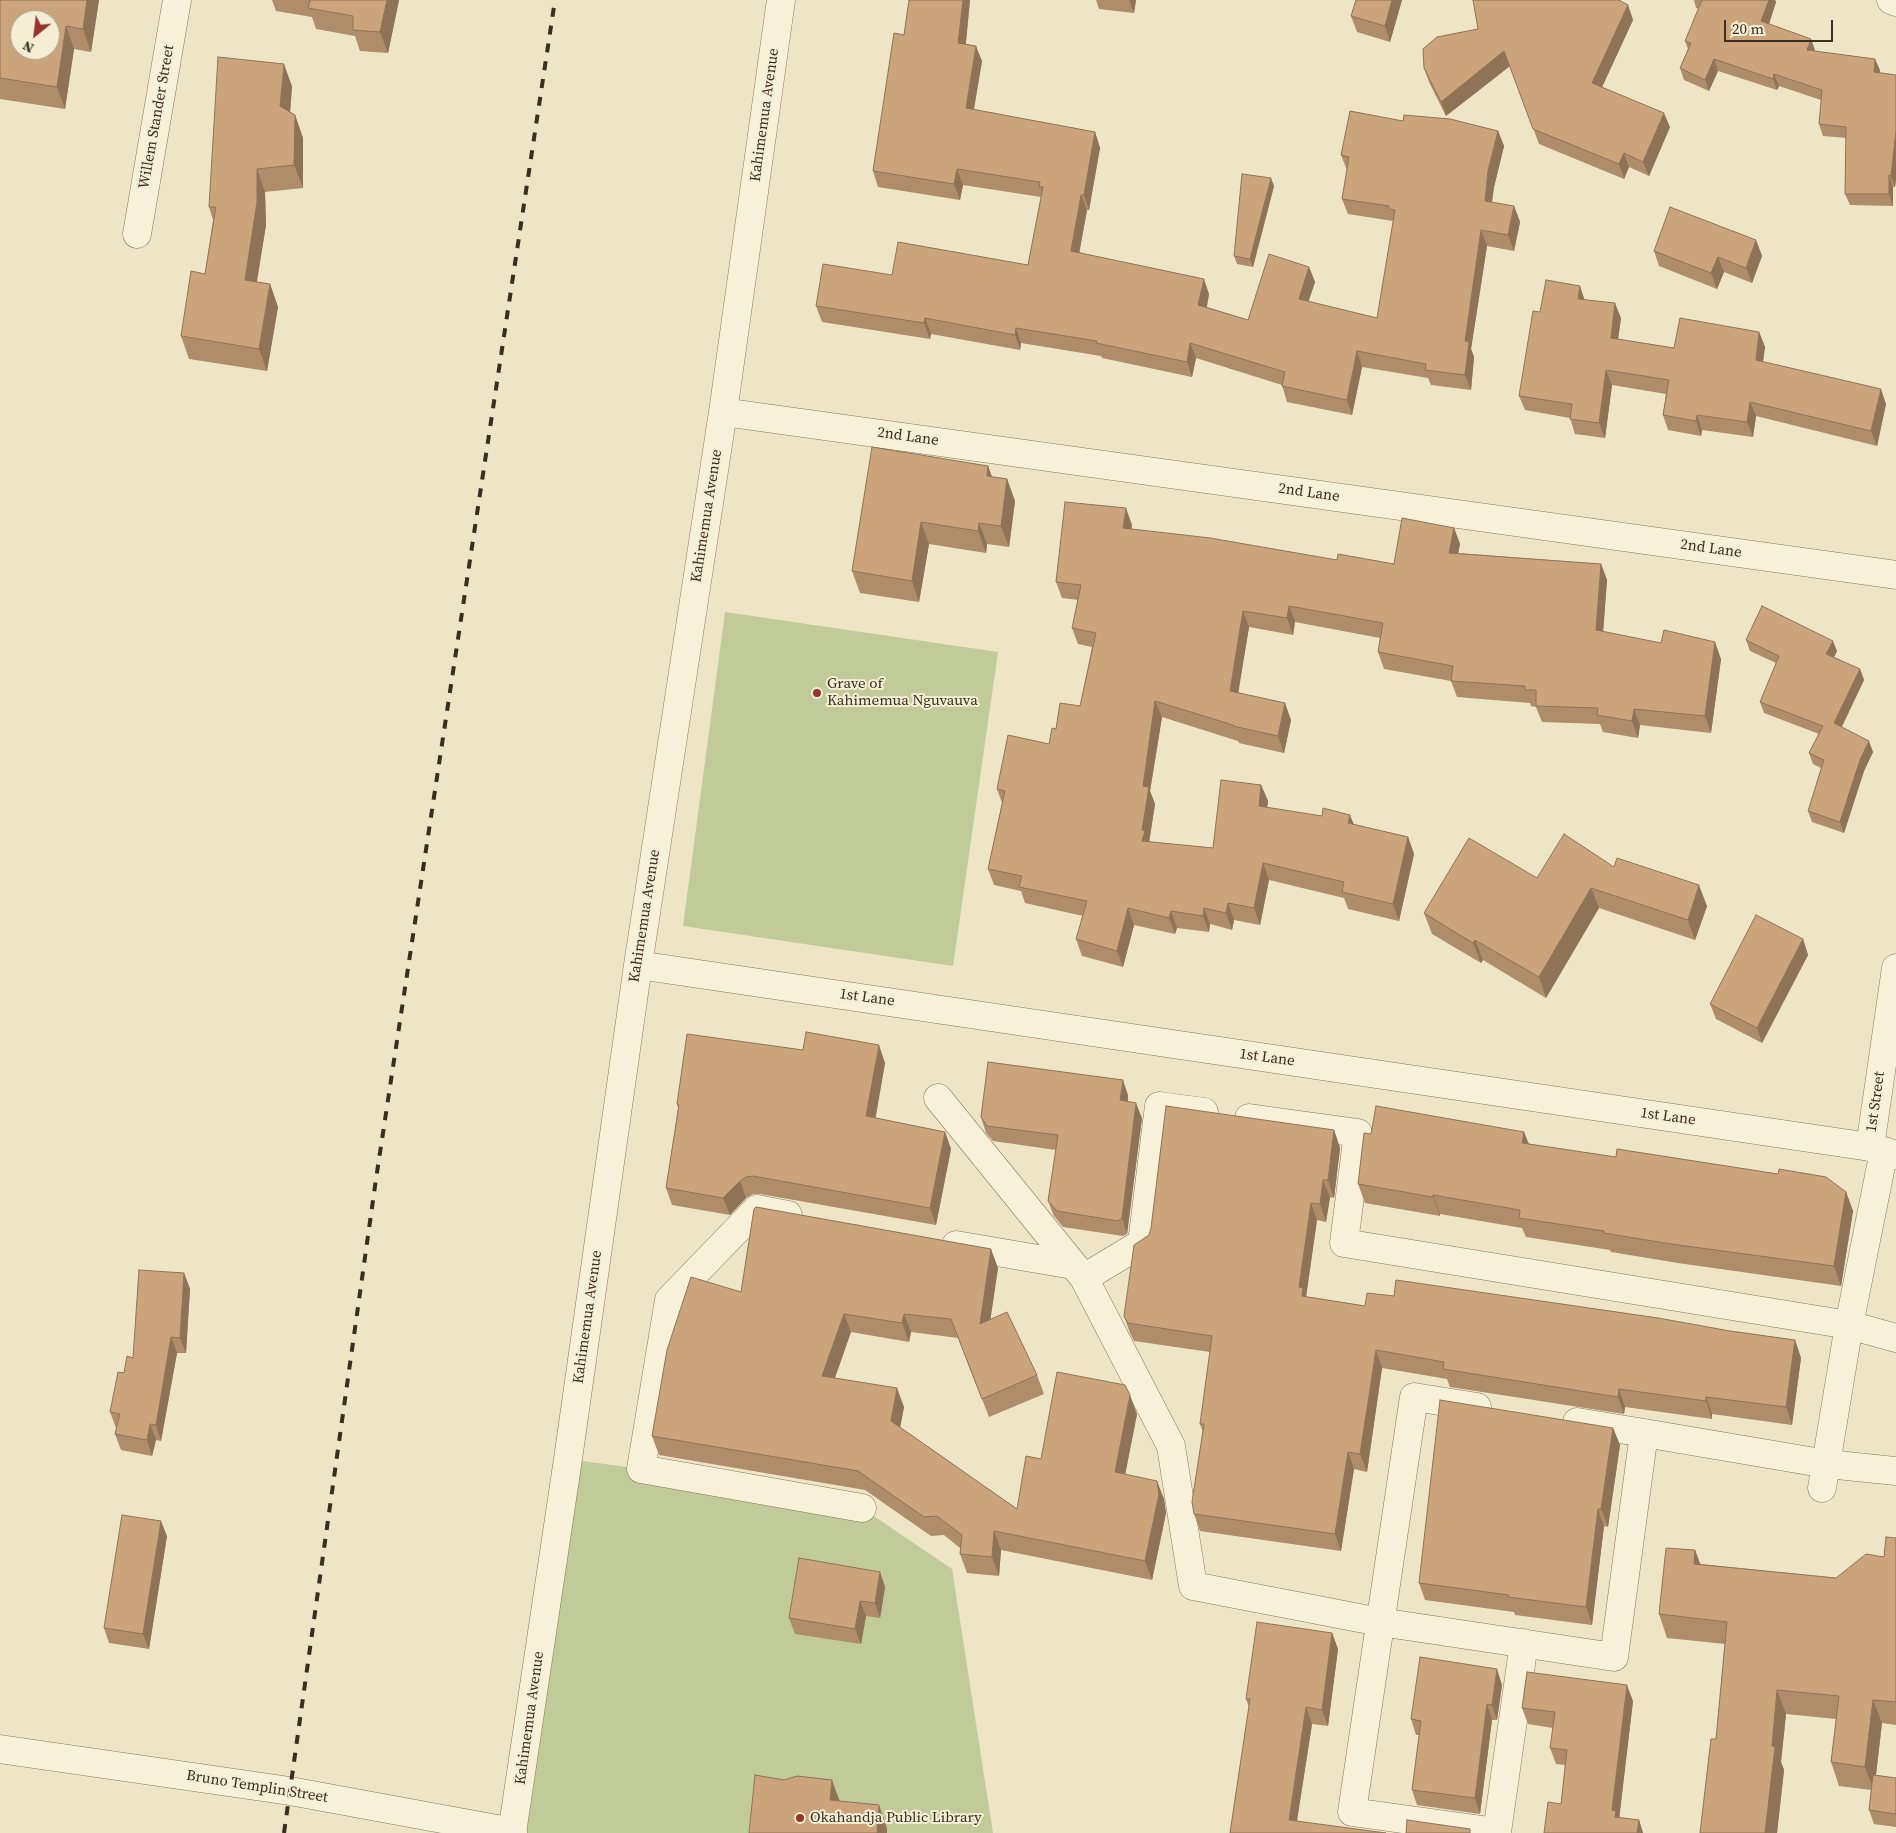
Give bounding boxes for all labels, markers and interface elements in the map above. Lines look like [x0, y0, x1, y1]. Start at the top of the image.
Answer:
north arrow [10, 10, 60, 60]
scale bar [1726, 10, 1835, 42]
text: 20 m [1732, 18, 1764, 39]
text: N [19, 36, 38, 58]
street label: Willem Stander Street [135, 44, 179, 190]
street label: Kahimemua Avenue [747, 47, 783, 183]
street label: 2nd Lane [876, 424, 940, 450]
street label: Kahimemua Avenue [688, 448, 726, 584]
street label: 2nd Lane [1277, 480, 1341, 506]
street label: 2nd Lane [1679, 536, 1743, 562]
place label: Grave of Kahimemua Nguvauva [827, 675, 978, 710]
marker: Grave of Kahimemua Nguvauva [811, 687, 823, 699]
street label: Kahimemua Avenue [626, 848, 664, 984]
street label: 1st Lane [838, 985, 896, 1011]
street label: 1st Lane [1238, 1045, 1296, 1071]
street label: 1st Street [1863, 1070, 1889, 1134]
street label: 1st Lane [1639, 1104, 1697, 1130]
street label: Kahimemua Avenue [570, 1249, 606, 1385]
street label: Kahimemua Avenue [512, 1650, 548, 1786]
street label: Bruno Templin Street [185, 1767, 329, 1807]
place label: Okahandja Public Library [810, 1809, 982, 1827]
marker: Okahandja Public Library [794, 1812, 806, 1824]

